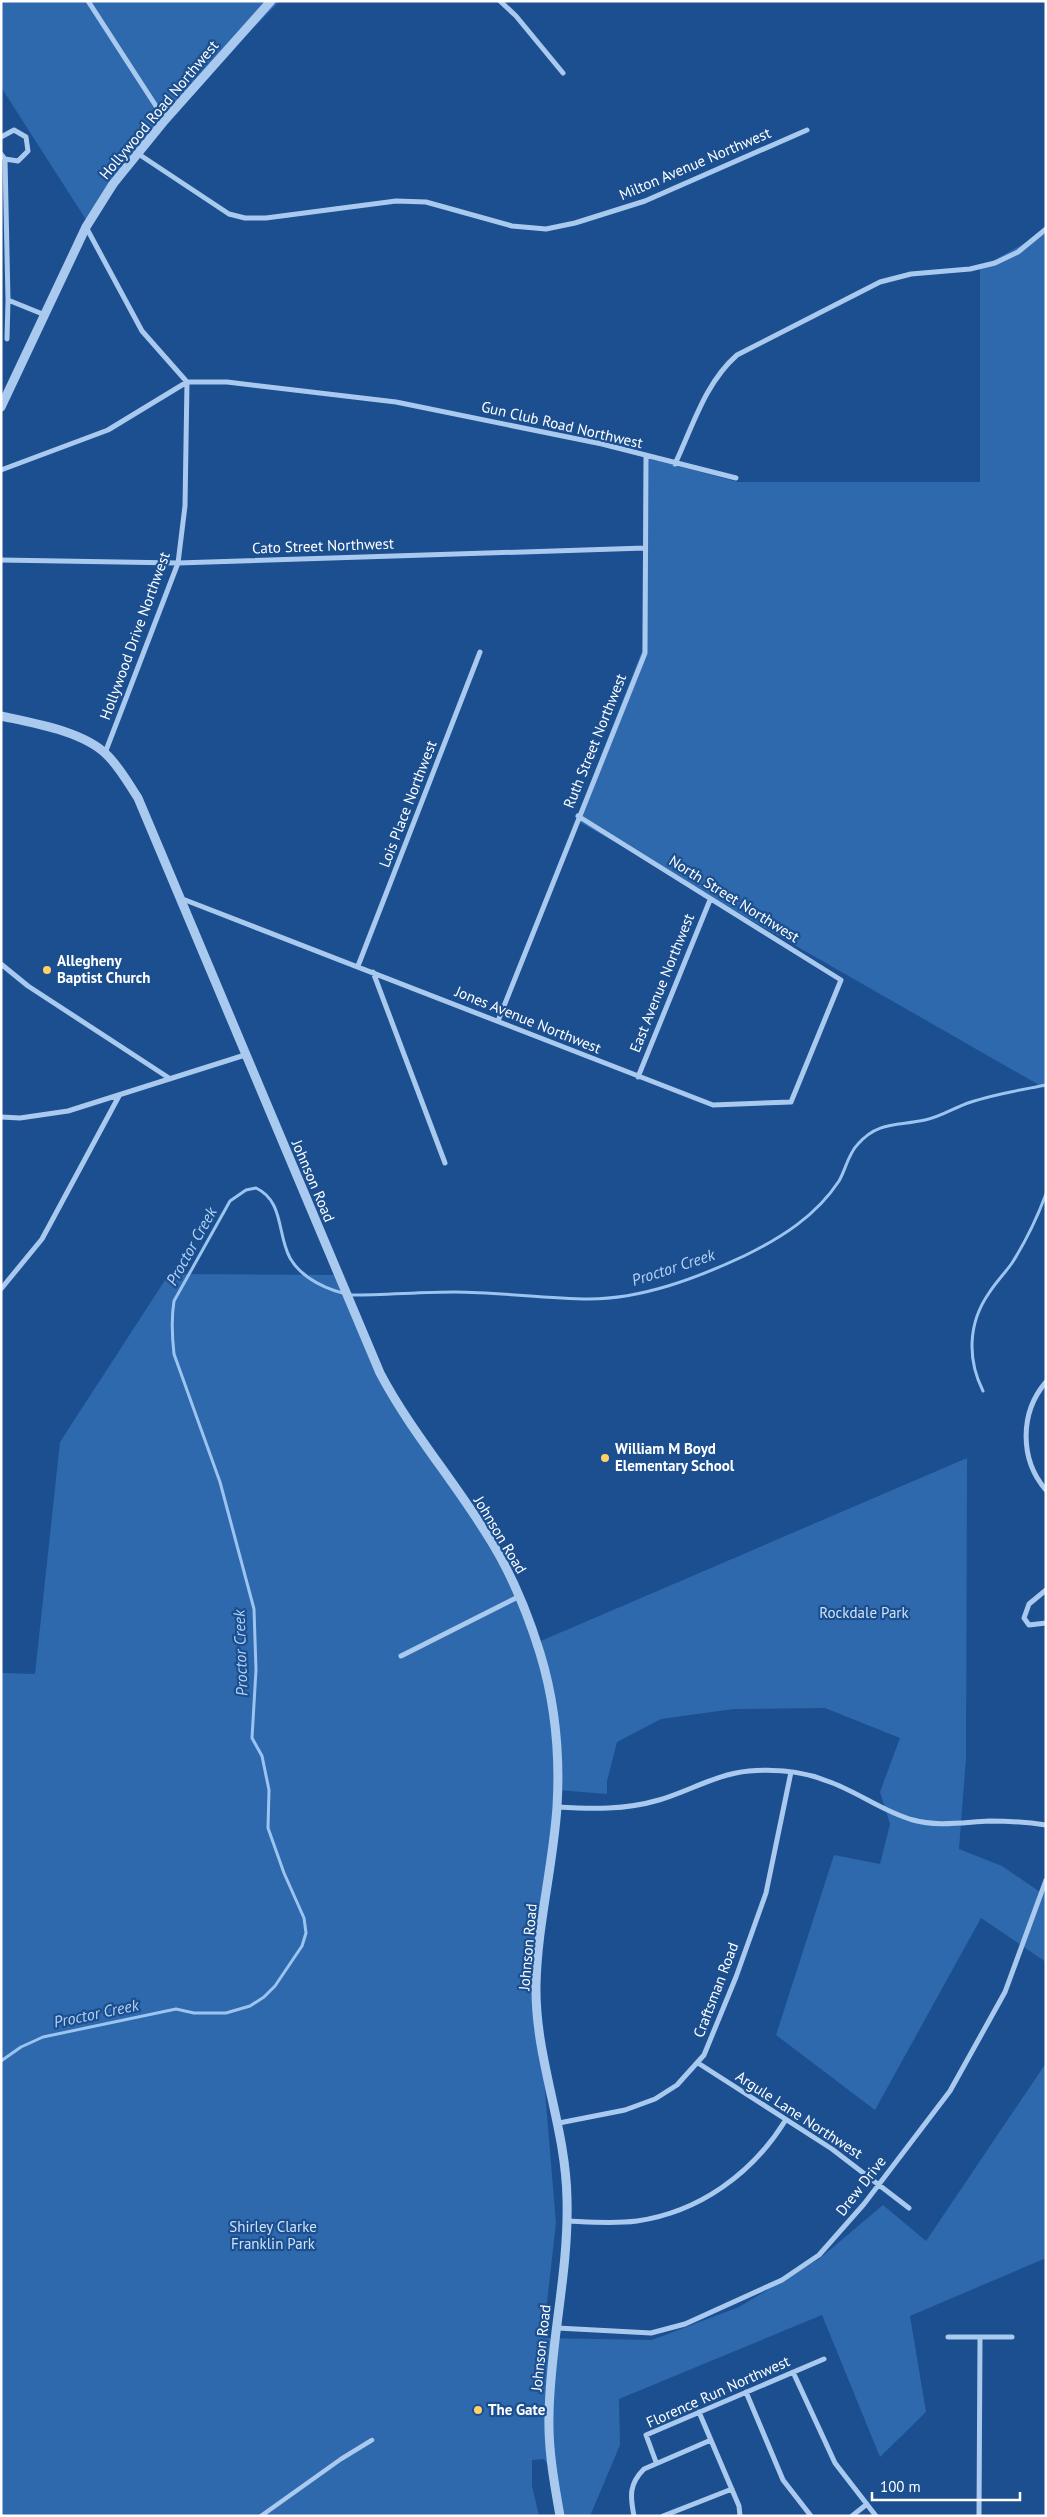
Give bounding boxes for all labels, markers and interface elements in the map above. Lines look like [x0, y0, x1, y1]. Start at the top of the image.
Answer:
street label: Hollywood Road Northwest [95, 36, 222, 183]
street label: Milton Avenue Northwest [616, 123, 773, 204]
street label: Gun Club Road Northwest [479, 397, 645, 452]
street label: Cato Street Northwest [252, 534, 394, 557]
street label: Hollywood Drive Northwest [95, 549, 174, 722]
street label: Ruth Street Northwest [559, 671, 630, 811]
street label: Lois Place Northwest [375, 738, 440, 870]
street label: North Street Northwest [666, 851, 803, 946]
street label: East Avenue Northwest [625, 911, 698, 1055]
place label: Allegheny Baptist Church [57, 951, 150, 987]
marker: Allegheny Baptist Church [41, 964, 53, 976]
street label: Jones Avenue Northwest [451, 981, 604, 1058]
street label: Johnson Road [287, 1136, 339, 1225]
water label: Proctor Creek [161, 1203, 221, 1289]
water label: Proctor Creek [629, 1244, 718, 1290]
place label: William M Boyd Elementary School [615, 1439, 735, 1475]
marker: William M Boyd Elementary School [599, 1452, 611, 1464]
street label: Johnson Road [469, 1492, 531, 1577]
park label: Rockdale Park [819, 1603, 909, 1622]
water label: Proctor Creek [228, 1609, 252, 1697]
street label: Johnson Road [514, 1903, 541, 1992]
street label: Craftsman Road [689, 1940, 742, 2040]
water label: Proctor Creek [52, 1994, 141, 2032]
street label: Argule Lane Northwest [732, 2066, 866, 2163]
street label: Drew Drive [831, 2152, 890, 2219]
park label: Shirley Clarke Franklin Park [229, 2217, 317, 2253]
street label: Johnson Road [526, 2304, 555, 2393]
street label: Florence Run Northwest [643, 2351, 792, 2432]
place label: The Gate [488, 2400, 546, 2419]
marker: The Gate [472, 2404, 484, 2416]
scale bar [872, 2470, 1020, 2502]
text: 100 m [880, 2477, 921, 2496]

